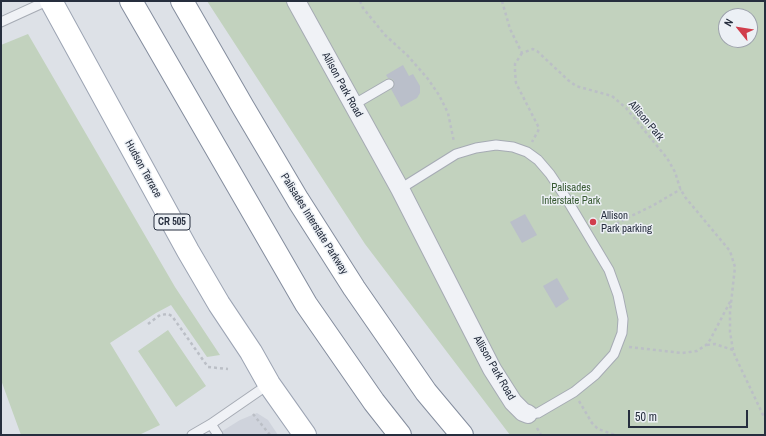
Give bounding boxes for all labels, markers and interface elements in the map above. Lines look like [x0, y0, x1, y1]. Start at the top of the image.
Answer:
north arrow [718, 8, 758, 48]
text: N [721, 16, 736, 29]
street label: Allison Park Road [319, 50, 365, 120]
street label: Allison Park [625, 98, 667, 144]
street label: Hudson Terrace [122, 138, 164, 200]
street label: Palisades Interstate Parkway [277, 171, 351, 277]
park label: Palisades Interstate Park [542, 181, 600, 207]
place label: Allison Park parking [601, 209, 652, 235]
road number: CR 505 [154, 214, 190, 230]
marker: Allison Park parking [588, 217, 598, 227]
street label: Allison Park Road [470, 333, 518, 403]
scale bar [630, 402, 750, 428]
text: 50 m [635, 409, 657, 425]

